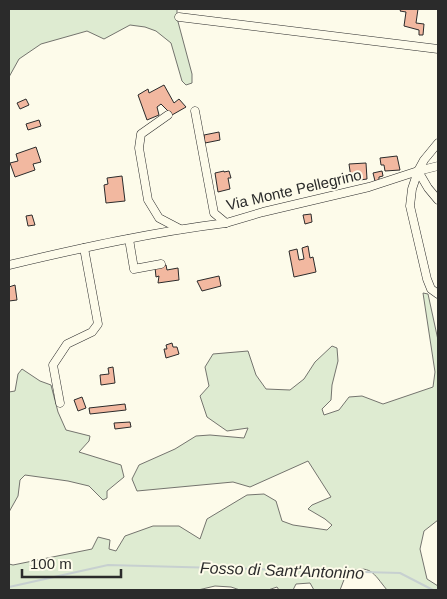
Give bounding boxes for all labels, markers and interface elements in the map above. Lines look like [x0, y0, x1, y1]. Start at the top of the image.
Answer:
street label: Via Monte Pellegrino [225, 166, 363, 213]
scale bar [22, 546, 121, 578]
text: 100 m [30, 555, 72, 572]
water label: Fosso di Sant'Antonino [200, 559, 364, 582]

